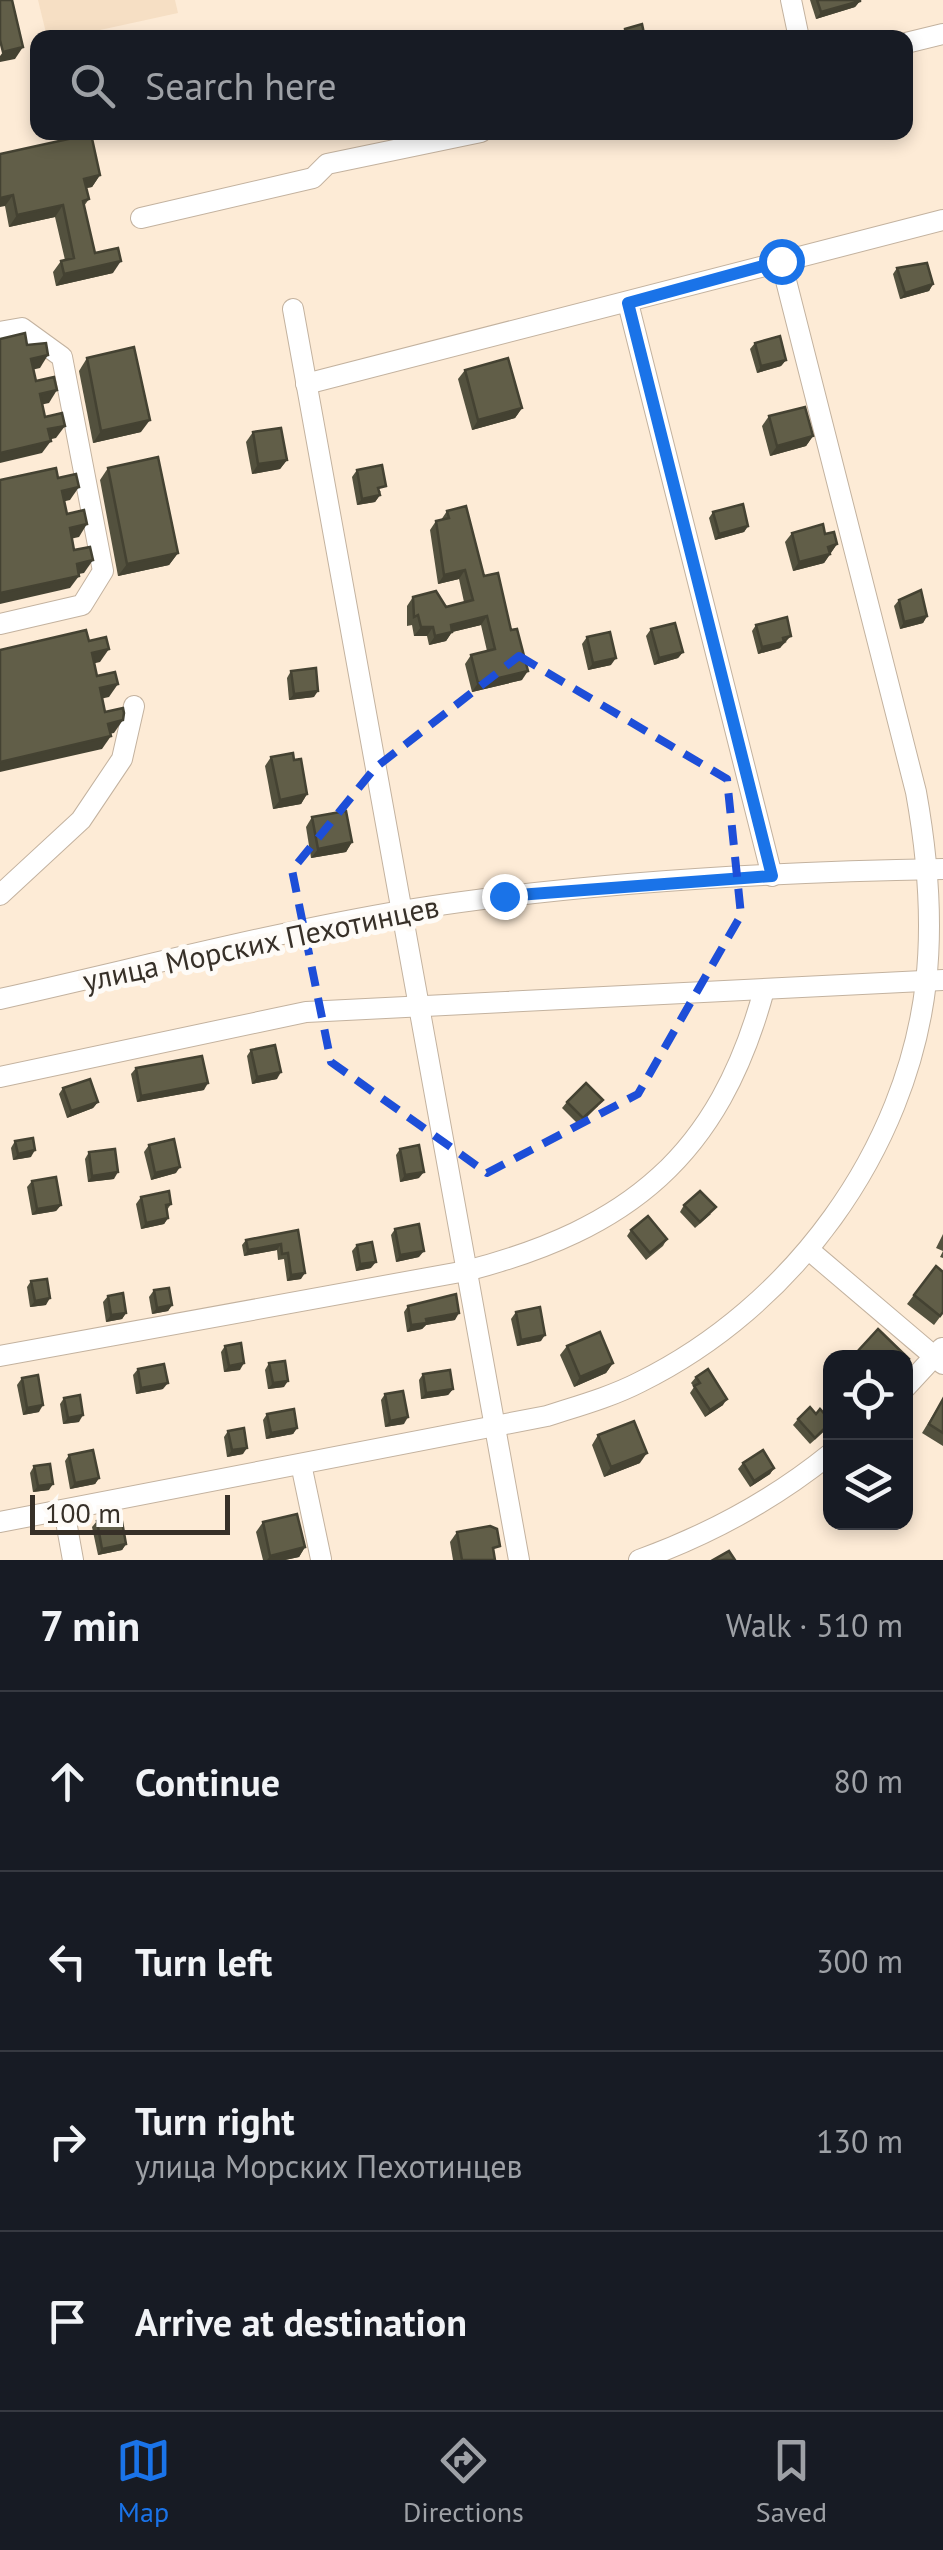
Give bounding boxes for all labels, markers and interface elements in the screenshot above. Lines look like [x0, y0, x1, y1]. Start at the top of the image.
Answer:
search box [30, 30, 913, 140]
icon: search [65, 58, 120, 113]
text: Search here [145, 61, 337, 110]
route start [759, 239, 805, 285]
route end [482, 874, 528, 920]
street label: улица Морских Пехотинцев [79, 886, 442, 999]
map controls [823, 1350, 913, 1530]
button: locate [823, 1350, 913, 1440]
button: layers [823, 1440, 913, 1530]
scale bar [30, 1490, 230, 1534]
text: 100 m [45, 1494, 121, 1531]
text: 7 min [40, 1598, 140, 1653]
text: Walk · 510 m [726, 1604, 903, 1646]
icon: ahead [40, 1754, 95, 1809]
text: Continue [135, 1757, 280, 1806]
text: 80 m [834, 1760, 903, 1802]
icon: left [40, 1934, 95, 1989]
text: Turn left [135, 1937, 272, 1986]
text: 300 m [816, 1940, 903, 1982]
text: Turn right [135, 2096, 295, 2145]
icon: right [40, 2114, 95, 2169]
text: 130 m [816, 2120, 903, 2162]
text: улица Морских Пехотинцев [135, 2145, 522, 2187]
icon: arrive [40, 2294, 95, 2349]
text: Arrive at destination [135, 2297, 467, 2346]
tab: Map [116, 2433, 171, 2530]
tab: Directions [403, 2433, 524, 2530]
tab: Saved [756, 2433, 827, 2530]

